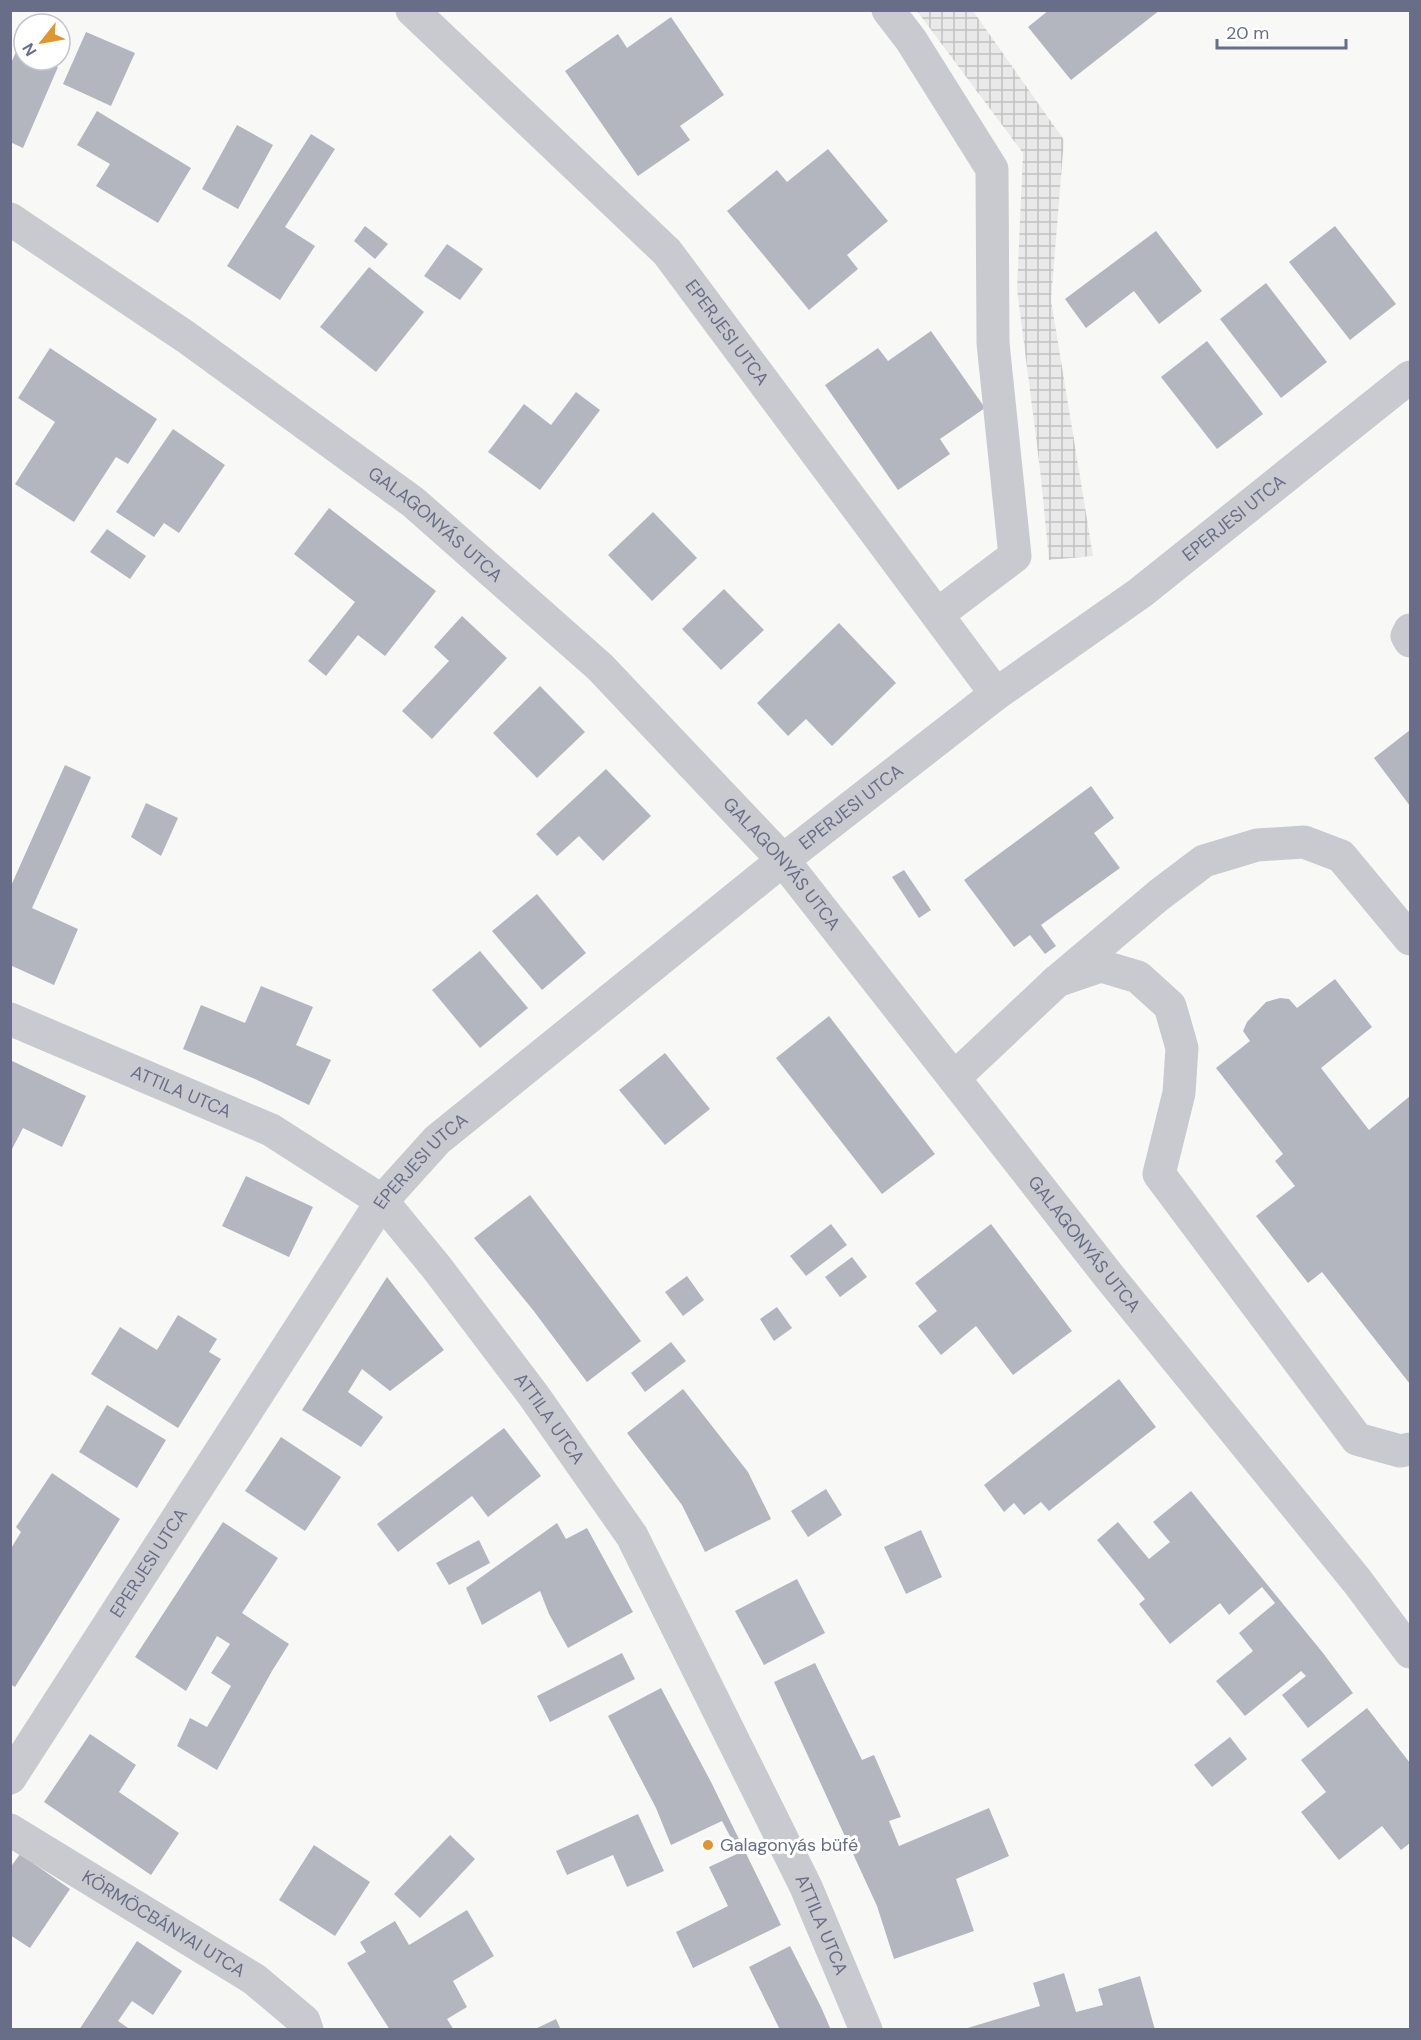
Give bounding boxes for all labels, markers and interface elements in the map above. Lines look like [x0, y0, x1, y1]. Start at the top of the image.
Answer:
north arrow [12, 12, 72, 72]
scale bar [1217, 12, 1346, 50]
text: 20 m [1226, 21, 1269, 45]
text: N [18, 39, 42, 60]
street label: EPERJESI UTCA [680, 275, 774, 390]
street label: GALAGONYÁS UTCA [363, 461, 508, 588]
street label: EPERJESI UTCA [1177, 469, 1291, 567]
street label: EPERJESI UTCA [794, 759, 908, 855]
street label: GALAGONYÁS UTCA [718, 792, 846, 935]
street label: ATTILA UTCA [127, 1060, 235, 1124]
street label: EPERJESI UTCA [368, 1108, 473, 1214]
street label: GALAGONYÁS UTCA [1023, 1171, 1146, 1318]
street label: ATTILA UTCA [509, 1368, 590, 1469]
street label: EPERJESI UTCA [104, 1503, 193, 1622]
place label: Galagonyás büfé [720, 1833, 858, 1857]
marker: Galagonyás büfé [701, 1838, 715, 1852]
street label: KÖRMÖCBÁNYAI UTCA [77, 1865, 250, 1983]
street label: ATTILA UTCA [790, 1870, 854, 1979]

